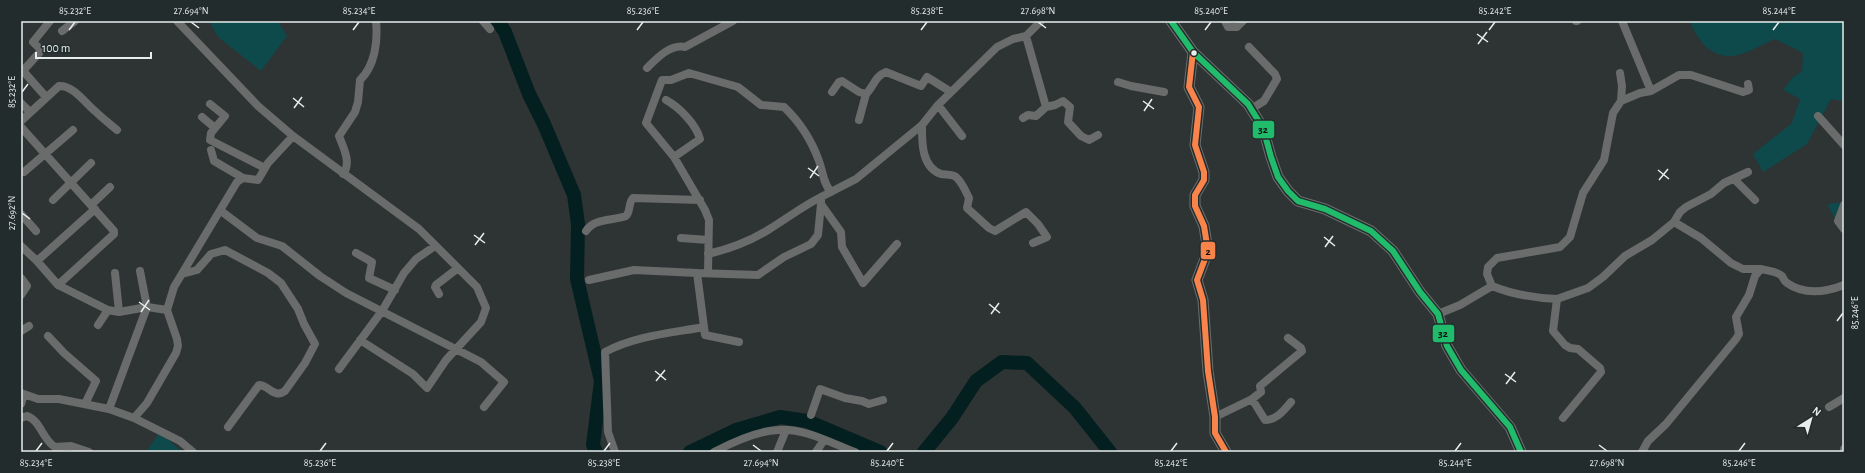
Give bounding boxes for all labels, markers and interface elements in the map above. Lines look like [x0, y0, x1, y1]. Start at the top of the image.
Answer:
text: 85.232°E [59, 6, 91, 16]
text: 27.694°N [174, 6, 208, 16]
text: 85.234°E [343, 6, 375, 16]
text: 85.236°E [627, 6, 659, 16]
text: 85.238°E [911, 6, 943, 16]
text: 27.698°N [1021, 6, 1055, 16]
text: 85.240°E [1194, 6, 1228, 16]
text: 85.242°E [1479, 6, 1512, 16]
text: 85.244°E [1762, 6, 1796, 16]
scale bar [36, 34, 151, 60]
text: 100 m [42, 42, 70, 54]
unlabelled marker [1189, 48, 1199, 58]
text: 85.232°E [7, 76, 17, 108]
line badge: 32 [1252, 120, 1275, 139]
text: 32 [1258, 124, 1268, 135]
text: 27.692°N [7, 196, 17, 230]
line badge: 2 [1200, 241, 1216, 260]
text: 2 [1205, 246, 1211, 257]
text: 85.246°E [1850, 296, 1860, 330]
line badge: 32 [1432, 324, 1455, 343]
text: 32 [1438, 328, 1448, 339]
north arrow [1791, 399, 1831, 439]
text: N [1810, 405, 1823, 418]
text: 85.234°E [20, 458, 52, 468]
text: 85.236°E [304, 458, 336, 468]
text: 85.238°E [588, 458, 620, 468]
text: 27.694°N [744, 458, 778, 468]
text: 85.240°E [870, 458, 904, 468]
text: 85.242°E [1155, 458, 1188, 468]
text: 85.244°E [1438, 458, 1472, 468]
text: 27.698°N [1590, 458, 1624, 468]
text: 85.246°E [1722, 458, 1756, 468]

